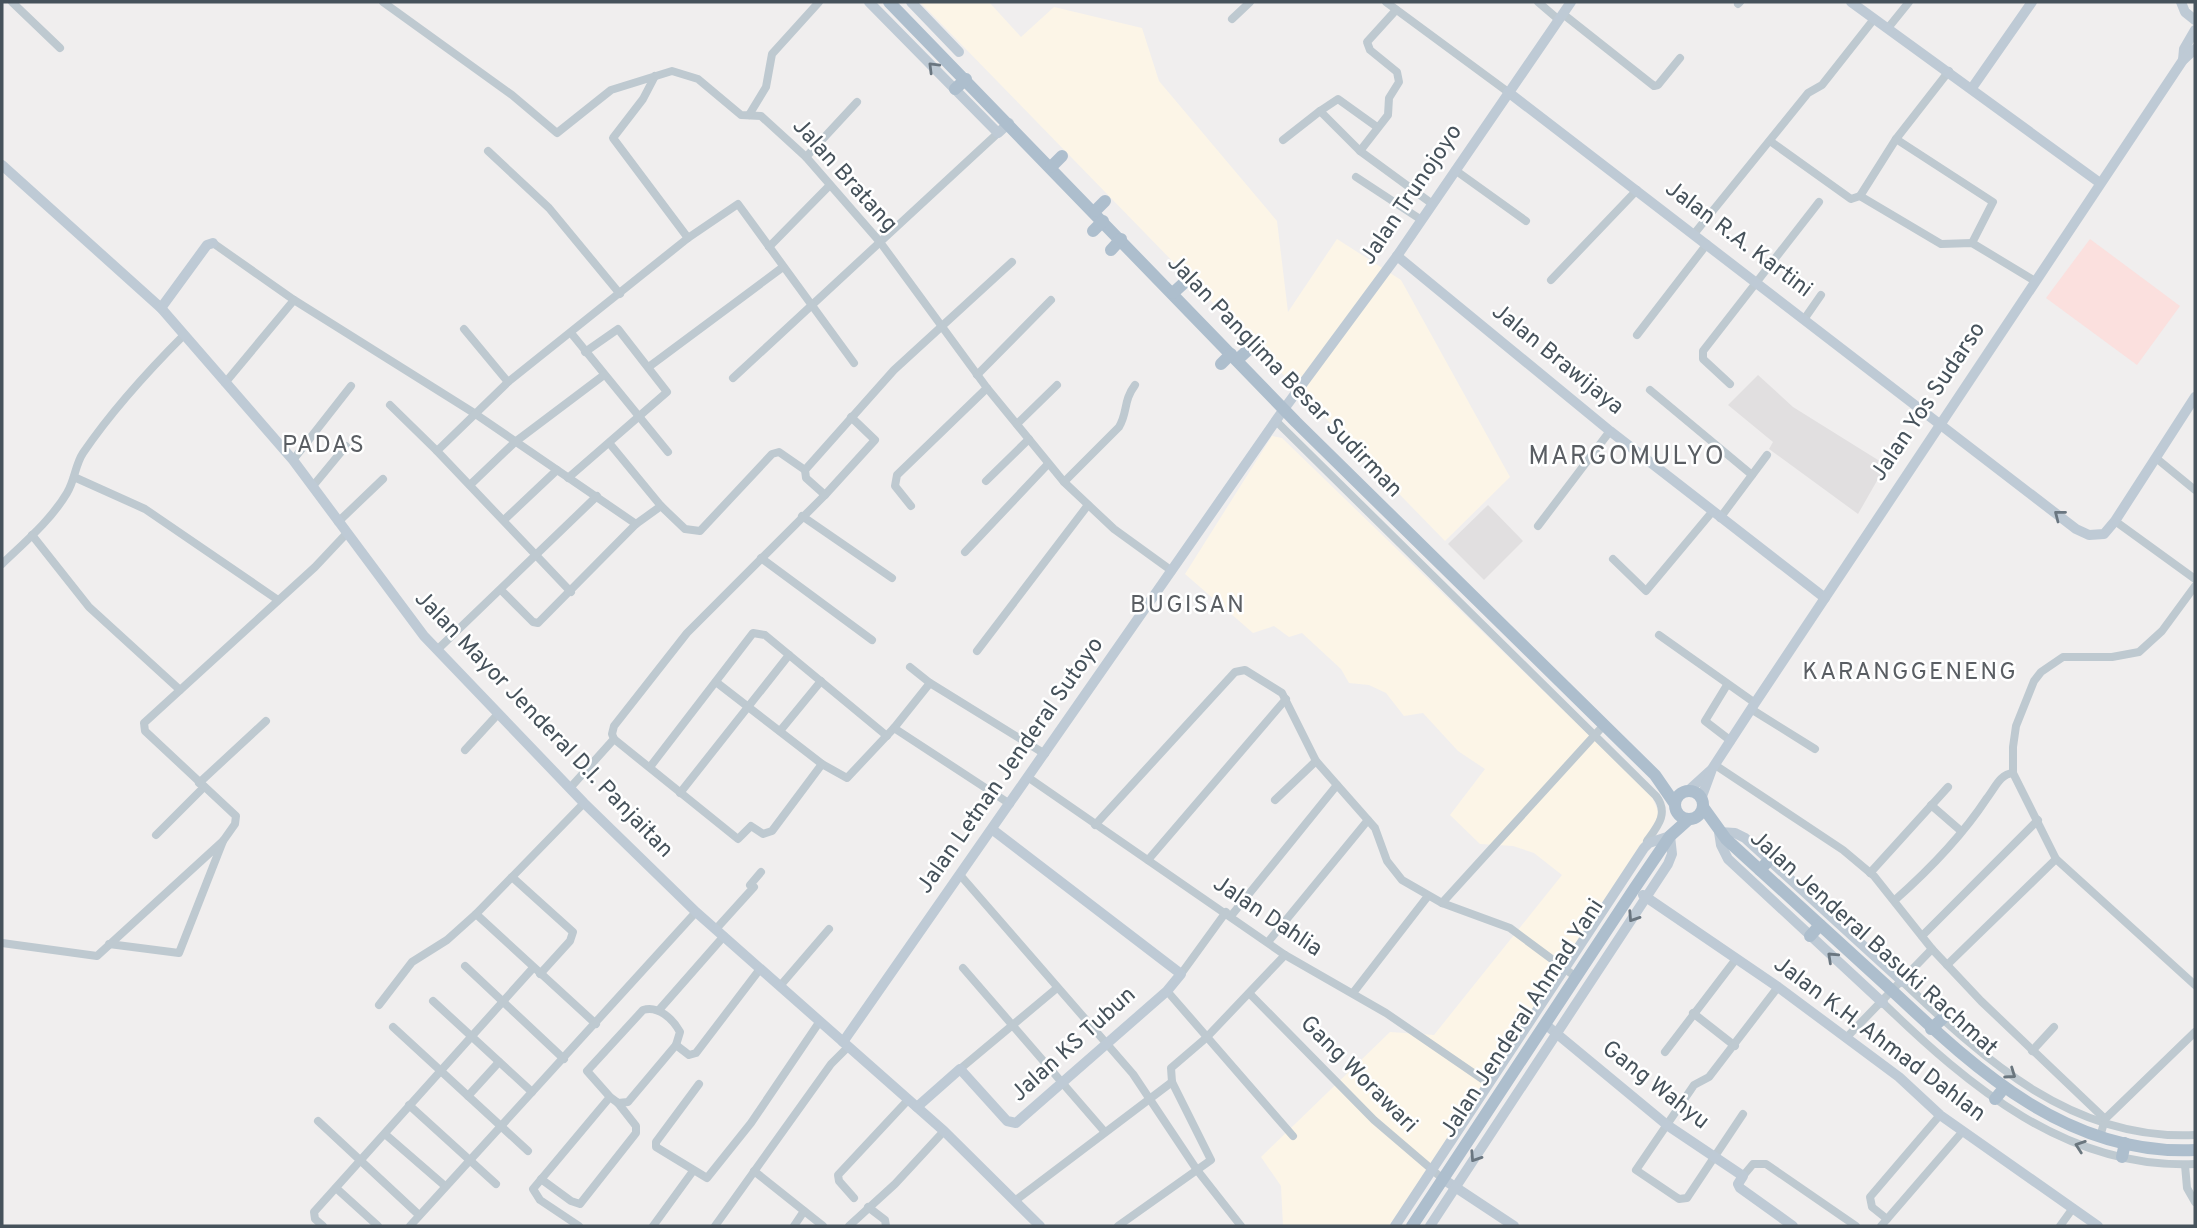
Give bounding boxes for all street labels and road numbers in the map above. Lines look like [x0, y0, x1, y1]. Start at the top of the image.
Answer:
street label: Jalan Bratang [785, 113, 903, 239]
street label: Jalan Trunojoyo [1354, 119, 1470, 271]
street label: Jalan R.A. Kartini [1659, 175, 1817, 305]
street label: Jalan Panglima Besar Sudirman [1160, 249, 1408, 505]
street label: Jalan Brawijaya [1485, 298, 1629, 422]
street label: Jalan Yos Sudarso [1865, 317, 1993, 487]
street label: Jalan Mayor Jenderal D.I. Panjaitan [407, 585, 679, 865]
street label: Jalan Letnan Jenderal Sutoyo [911, 632, 1111, 900]
street label: Jalan Jenderal Basuki Rachmat [1743, 825, 2003, 1063]
street label: Jalan Dahlia [1207, 870, 1327, 964]
street label: Jalan Jenderal Ahmad Yani [1435, 894, 1611, 1144]
street label: Jalan K.H. Ahmad Dahlan [1767, 951, 1991, 1129]
street label: Jalan KS Tubun [1005, 981, 1143, 1109]
street label: Gang Worawari [1293, 1010, 1423, 1140]
street label: Gang Wahyu [1596, 1035, 1714, 1137]

